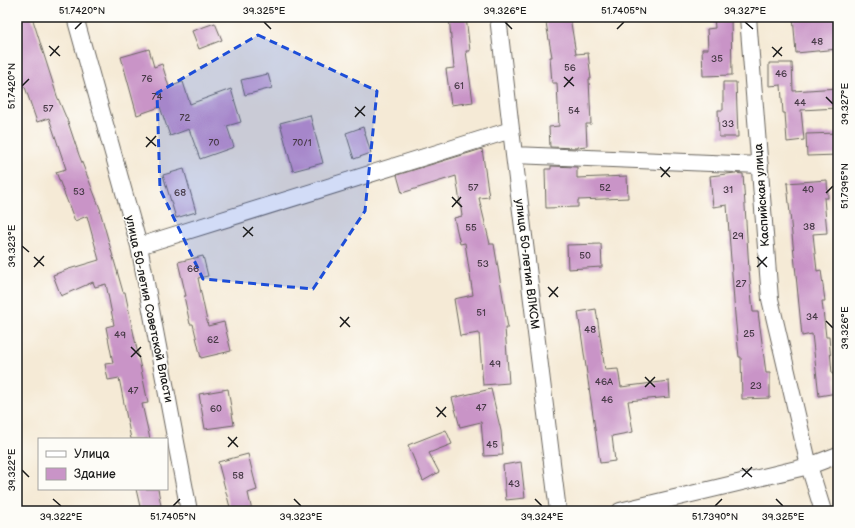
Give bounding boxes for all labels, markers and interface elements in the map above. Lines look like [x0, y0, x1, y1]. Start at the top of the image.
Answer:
text: 51.7420°N [59, 5, 105, 17]
text: 39.325°E [243, 5, 286, 17]
text: 39.326°E [483, 5, 527, 17]
text: 51.7405°N [601, 5, 647, 17]
text: 39.327°E [724, 5, 766, 17]
house number: 48 [811, 36, 823, 48]
house number: 35 [711, 53, 723, 65]
house number: 56 [564, 62, 576, 74]
text: 51.7420°N [6, 63, 18, 109]
house number: 46 [775, 68, 787, 80]
house number: 76 [141, 73, 153, 85]
house number: 61 [454, 80, 464, 92]
text: 39.327°E [839, 83, 851, 125]
house number: 74 [151, 91, 163, 103]
house number: 44 [794, 97, 806, 109]
house number: 57 [43, 103, 53, 115]
house number: 54 [568, 105, 580, 117]
house number: 72 [180, 112, 191, 124]
house number: 33 [722, 118, 734, 130]
house number: 70 [209, 137, 220, 149]
house number: 70/1 [292, 137, 312, 149]
street label: Каспийская улица [751, 143, 773, 247]
text: 51.7395°N [839, 163, 851, 209]
house number: 57 [468, 182, 478, 194]
house number: 52 [599, 182, 611, 194]
house number: 31 [723, 184, 733, 196]
house number: 40 [802, 184, 814, 196]
house number: 53 [73, 186, 85, 198]
house number: 68 [174, 187, 186, 199]
street label: улица 50-летия ВЛКСМ [512, 198, 542, 330]
street label: улица 50-летия Советской Власти [122, 214, 176, 404]
house number: 38 [803, 221, 815, 233]
house number: 55 [465, 222, 477, 234]
text: 39.323°E [6, 224, 18, 267]
house number: 29 [732, 230, 744, 242]
house number: 50 [579, 250, 591, 262]
house number: 53 [477, 258, 489, 270]
house number: 66 [187, 263, 199, 275]
house number: 27 [736, 278, 746, 290]
text: 39.326°E [839, 306, 851, 350]
house number: 51 [476, 307, 486, 319]
house number: 34 [806, 311, 818, 323]
house number: 48 [584, 324, 596, 336]
house number: 25 [743, 328, 755, 340]
house number: 49 [114, 329, 126, 341]
house number: 62 [207, 334, 219, 346]
house number: 49 [489, 358, 501, 370]
house number: 46А [595, 376, 614, 388]
house number: 23 [750, 380, 762, 392]
house number: 47 [127, 385, 139, 397]
house number: 46 [601, 394, 613, 406]
house number: 47 [475, 402, 487, 414]
house number: 60 [210, 403, 222, 415]
legend [38, 438, 168, 490]
house number: 45 [486, 439, 498, 451]
text: Улица [74, 447, 110, 462]
text: 39.322°E [6, 448, 18, 491]
text: Здание [74, 467, 116, 482]
house number: 58 [232, 470, 244, 482]
house number: 43 [508, 478, 520, 490]
text: 39.322°E [40, 511, 83, 523]
text: 51.7405°N [150, 511, 196, 523]
text: 39.323°E [280, 511, 323, 523]
text: 39.324°E [521, 511, 564, 523]
text: 51.7390°N [692, 511, 738, 523]
text: 39.325°E [762, 511, 805, 523]

